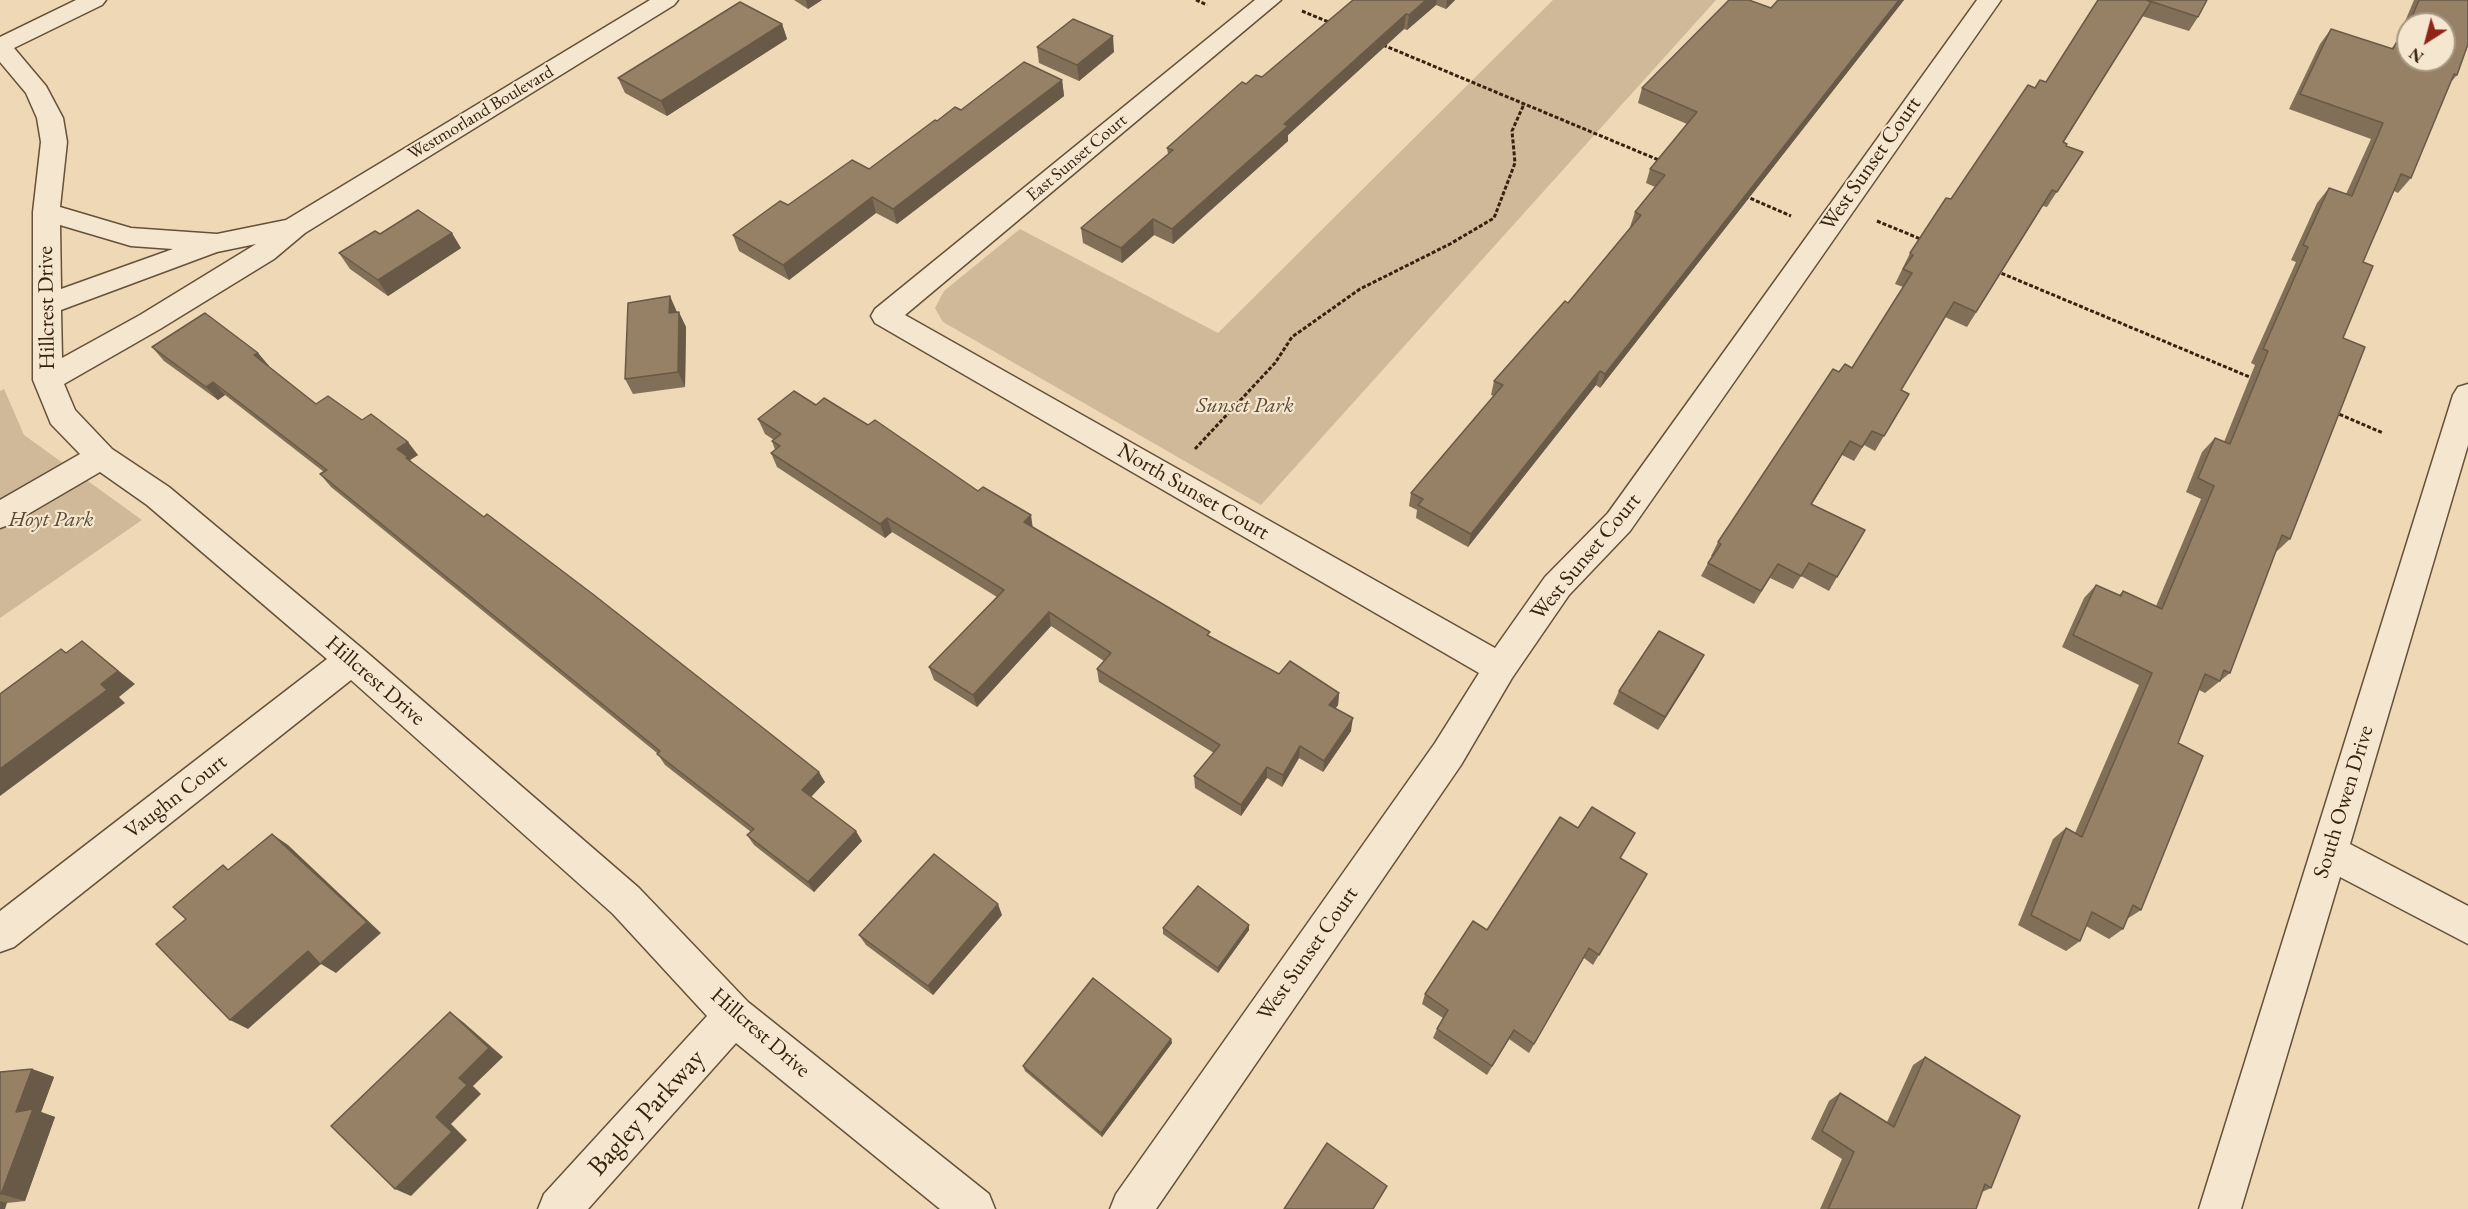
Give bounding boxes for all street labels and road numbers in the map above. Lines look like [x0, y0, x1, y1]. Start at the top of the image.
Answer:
street label: Westmorland Boulevard [404, 61, 558, 165]
street label: West Sunset Court [1815, 92, 1927, 236]
street label: East Sunset Court [1022, 110, 1132, 206]
street label: Hillcrest Drive [33, 246, 61, 370]
street label: North Sunset Court [1112, 438, 1274, 546]
street label: West Sunset Court [1525, 488, 1647, 626]
street label: Hillcrest Drive [320, 630, 430, 732]
street label: South Owen Drive [2308, 722, 2380, 882]
street label: Vaughn Court [120, 749, 232, 845]
street label: West Sunset Court [1252, 882, 1364, 1026]
street label: Hillcrest Drive [705, 982, 815, 1084]
street label: Bagley Parkway [582, 1043, 712, 1183]

